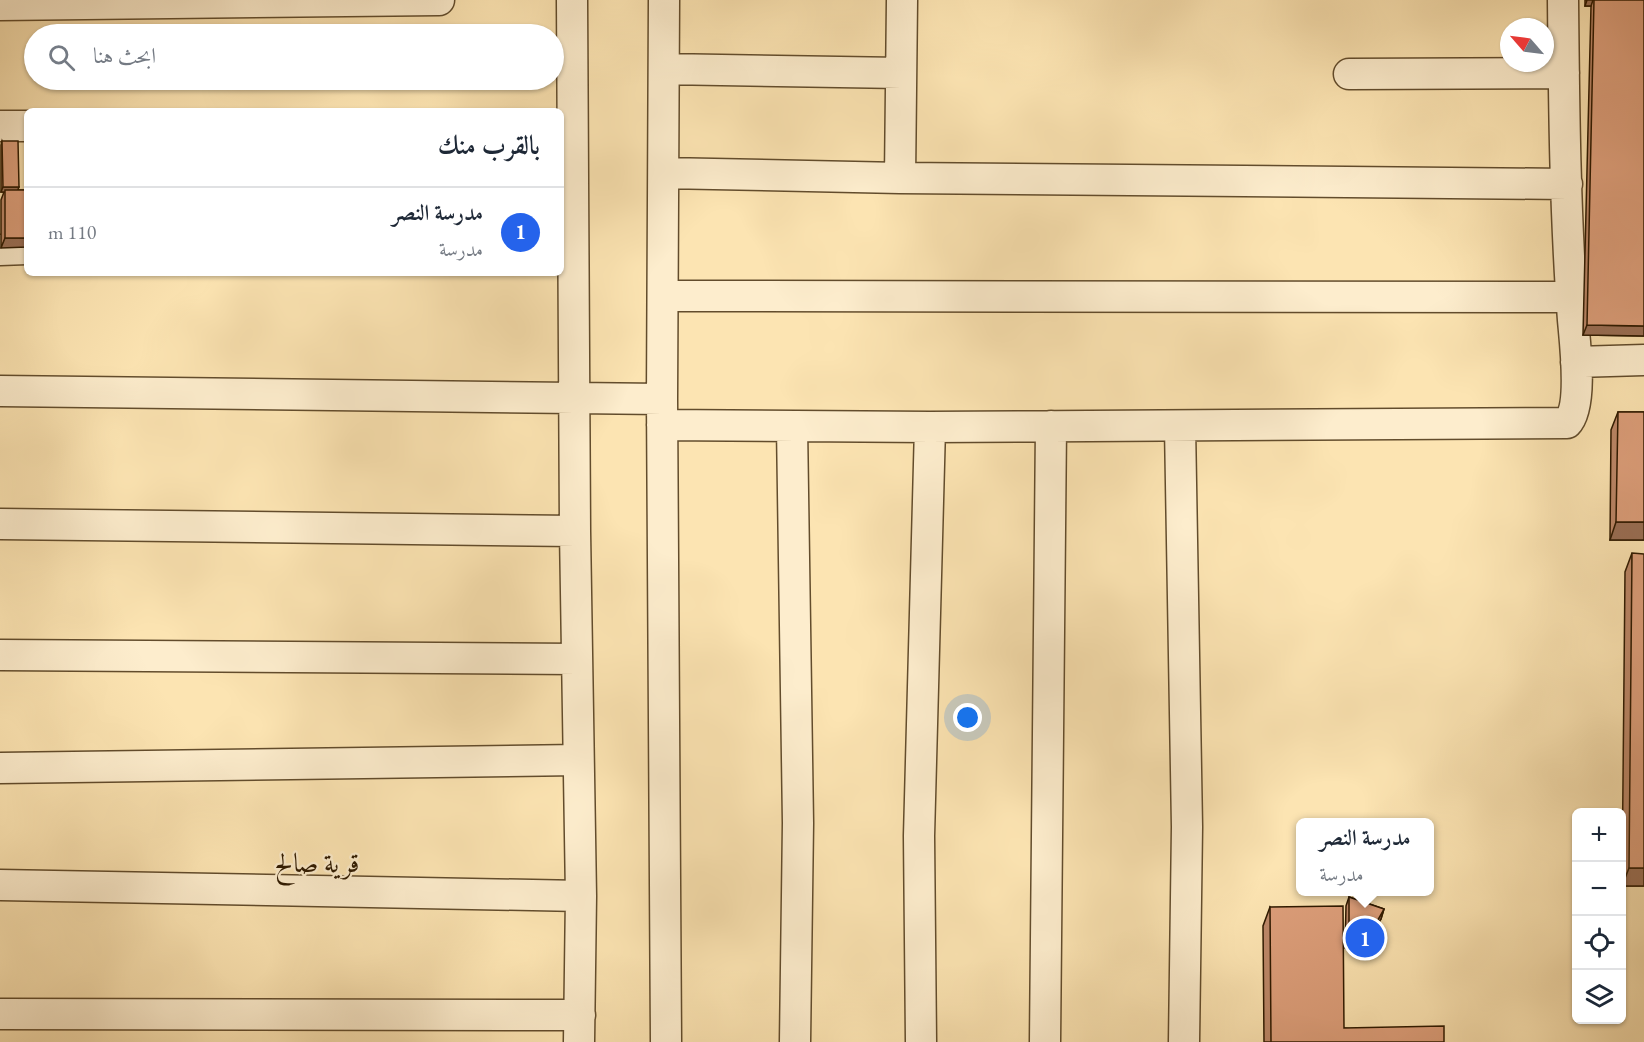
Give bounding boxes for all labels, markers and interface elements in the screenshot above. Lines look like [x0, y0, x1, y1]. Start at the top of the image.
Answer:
north arrow [1500, 18, 1554, 72]
search box [24, 24, 564, 90]
icon: search [45, 41, 78, 74]
text: ابحث هنا [93, 41, 156, 70]
text: بالقرب منك [438, 128, 540, 162]
text: مدرسة النصر [392, 198, 483, 227]
text: 110 m [48, 219, 96, 245]
text: 1 [515, 219, 526, 245]
text: مدرسة [439, 236, 483, 262]
your location [953, 703, 982, 732]
map controls [1572, 808, 1626, 1024]
button: + [1572, 808, 1626, 862]
popup [1296, 818, 1434, 896]
text: مدرسة النصر [1319, 823, 1411, 852]
district label: قرية صالح [274, 845, 360, 886]
text: مدرسة [1319, 861, 1364, 887]
button: − [1572, 862, 1626, 916]
pin: 1 [1346, 916, 1384, 960]
button: locate [1572, 916, 1626, 970]
button: layers [1572, 970, 1626, 1024]

